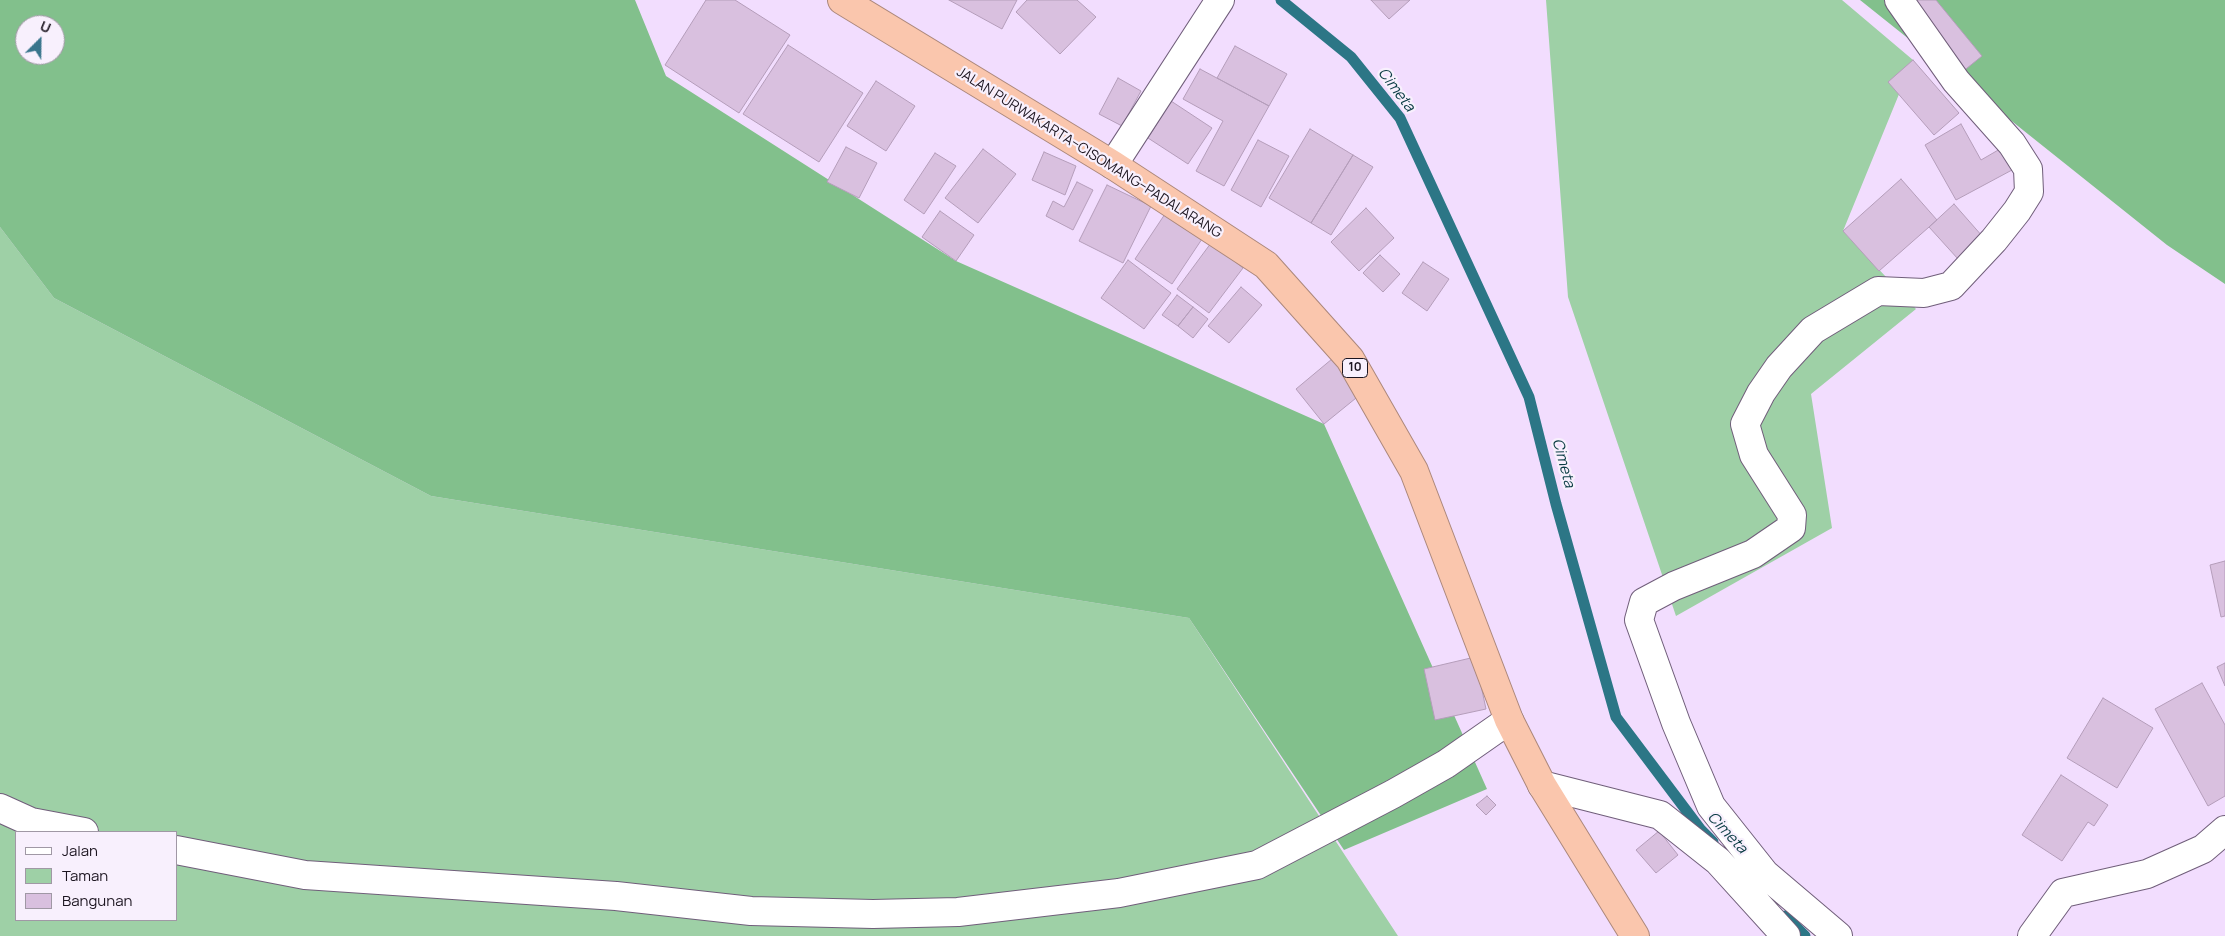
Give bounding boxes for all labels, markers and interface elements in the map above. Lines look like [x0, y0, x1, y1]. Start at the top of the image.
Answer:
north arrow [15, 15, 65, 65]
text: U [37, 16, 54, 37]
street label: JALAN PURWAKARTA–CISOMANG–PADALARANG [953, 64, 1225, 242]
water label: Cimeta [1374, 65, 1418, 115]
road number: 10 [1342, 358, 1368, 378]
water label: Cimeta [1548, 437, 1578, 489]
water label: Cimeta [1703, 809, 1751, 857]
legend [15, 831, 178, 921]
text: Jalan [62, 840, 98, 861]
text: Taman [62, 865, 108, 886]
text: Bangunan [62, 890, 132, 911]

